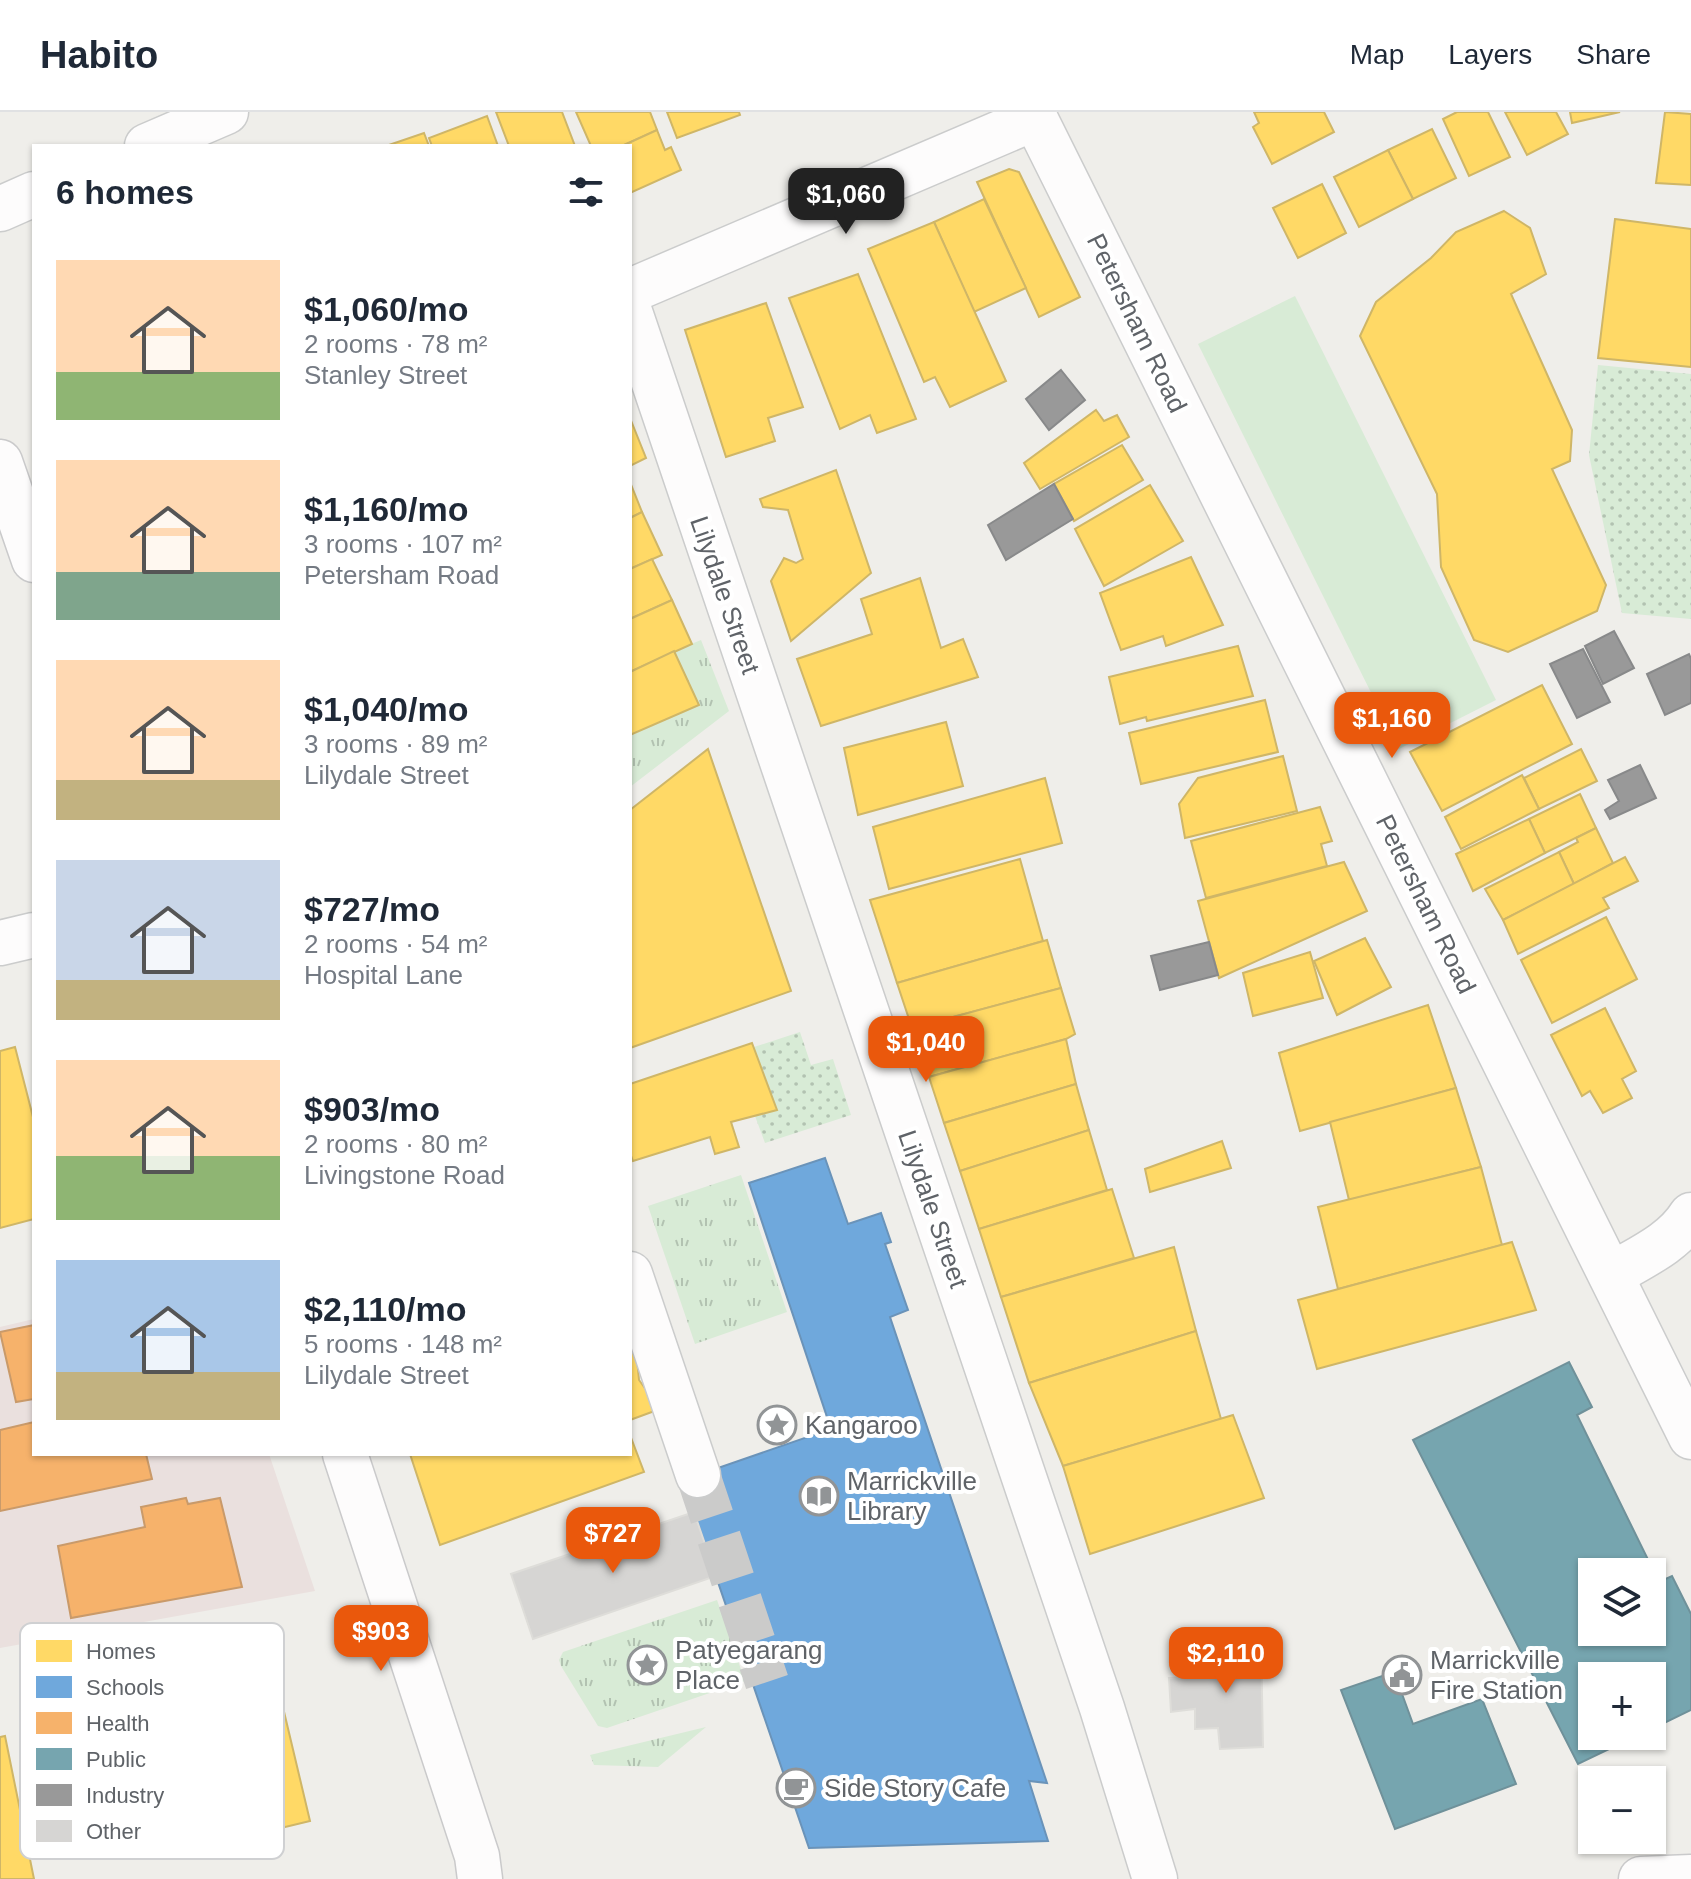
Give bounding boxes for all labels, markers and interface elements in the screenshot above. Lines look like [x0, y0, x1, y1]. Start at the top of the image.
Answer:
text: Habito [40, 34, 158, 76]
text: Map [1350, 39, 1404, 70]
text: Layers [1448, 39, 1532, 70]
text: Share [1576, 39, 1651, 70]
pin: $1,060 [781, 168, 911, 236]
icon: filters [564, 170, 608, 214]
text: 6 homes [56, 173, 194, 211]
text: $1,060 [806, 179, 886, 209]
street label: Petersham Road [1081, 229, 1193, 417]
text: $1,060/mo [304, 290, 468, 328]
icon: home [120, 292, 216, 388]
text: 2 rooms · 78 m² [304, 329, 488, 359]
text: Stanley Street [304, 360, 467, 390]
text: $1,160/mo [304, 490, 468, 528]
icon: home [120, 492, 216, 588]
street label: Lilydale Street [684, 512, 766, 679]
text: 3 rooms · 107 m² [304, 529, 502, 559]
text: Petersham Road [304, 560, 499, 590]
text: $1,040/mo [304, 690, 468, 728]
icon: home [120, 692, 216, 788]
pin: $1,160 [1327, 692, 1457, 760]
text: $1,160 [1352, 703, 1432, 733]
text: 3 rooms · 89 m² [304, 729, 488, 759]
text: Lilydale Street [304, 760, 469, 790]
street label: Petersham Road [1370, 810, 1482, 998]
text: $727/mo [304, 890, 440, 928]
icon: home [120, 892, 216, 988]
text: 2 rooms · 54 m² [304, 929, 488, 959]
text: Hospital Lane [304, 960, 463, 990]
pin: $1,040 [861, 1016, 991, 1084]
text: $1,040 [886, 1027, 966, 1057]
text: $903/mo [304, 1090, 440, 1128]
icon: home [120, 1092, 216, 1188]
street label: Lilydale Street [892, 1126, 974, 1293]
text: 2 rooms · 80 m² [304, 1129, 488, 1159]
text: Livingstone Road [304, 1160, 505, 1190]
text: $2,110/mo [304, 1290, 467, 1328]
icon: home [120, 1292, 216, 1388]
text: 5 rooms · 148 m² [304, 1329, 502, 1359]
text: Lilydale Street [304, 1360, 469, 1390]
place icon: Kangaroo [756, 1404, 798, 1446]
place label: Kangaroo [805, 1410, 918, 1440]
place label: Marrickville Library [847, 1466, 977, 1526]
library icon: Marrickville Library [798, 1475, 840, 1517]
pin: $727 [566, 1507, 660, 1575]
text: $727 [584, 1518, 642, 1548]
map controls [1578, 1558, 1666, 1854]
button: layers [1578, 1558, 1666, 1646]
pin: $903 [334, 1605, 428, 1673]
text: $903 [352, 1616, 410, 1646]
legend [20, 1623, 284, 1859]
pin: $2,110 [1161, 1627, 1291, 1695]
place label: Patyegarang Place [675, 1635, 822, 1695]
text: $2,110 [1187, 1638, 1265, 1668]
text: Homes [86, 1639, 156, 1664]
place icon: Patyegarang Place [626, 1644, 668, 1686]
place label: Marrickville Fire Station [1430, 1645, 1563, 1705]
public building icon: Marrickville Fire Station [1381, 1654, 1423, 1696]
button: + [1578, 1662, 1666, 1750]
text: Schools [86, 1675, 164, 1700]
text: Health [86, 1711, 150, 1736]
text: Public [86, 1747, 146, 1772]
button: − [1578, 1766, 1666, 1854]
cafe icon: Side Story Cafe [775, 1767, 817, 1809]
place label: Side Story Cafe [824, 1773, 1006, 1803]
text: Industry [86, 1783, 164, 1808]
text: Other [86, 1819, 141, 1844]

